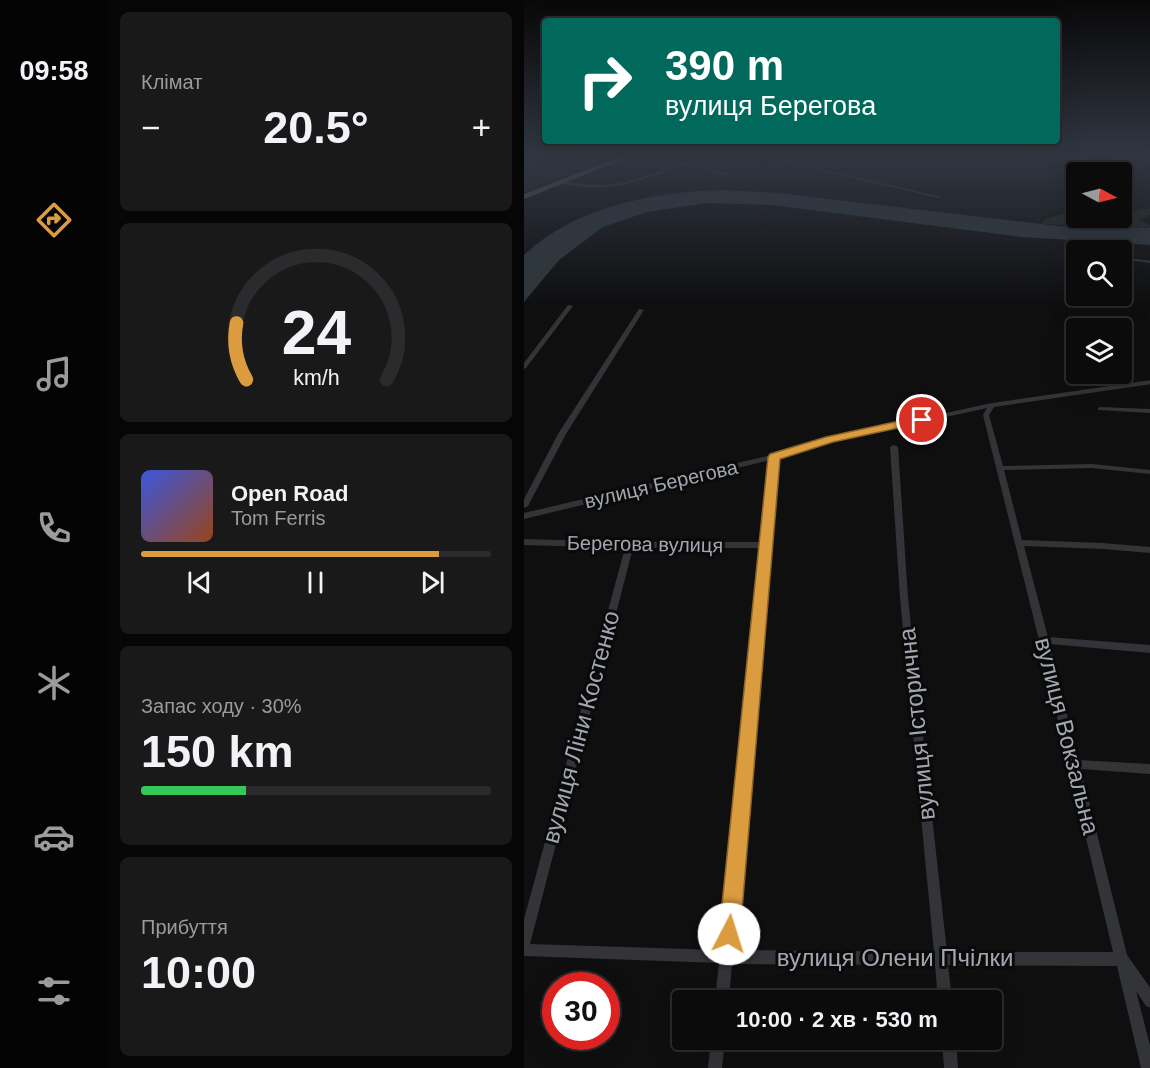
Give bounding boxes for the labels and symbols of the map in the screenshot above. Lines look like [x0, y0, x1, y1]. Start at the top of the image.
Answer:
north arrow [1066, 162, 1132, 228]
pin [896, 394, 947, 445]
street label: вулиця Берегова [582, 455, 741, 512]
street label: Берегова вулиця [567, 532, 723, 556]
street label: вулиця Ліни Костенко [536, 608, 625, 846]
street label: вулиця Історична [893, 626, 940, 821]
street label: вулиця Вокзальна [1030, 635, 1105, 838]
position arrow [697, 902, 761, 966]
street label: вулиця Олени Пчілки [777, 944, 1013, 971]
speed limit sign: 30 [542, 972, 620, 1050]

